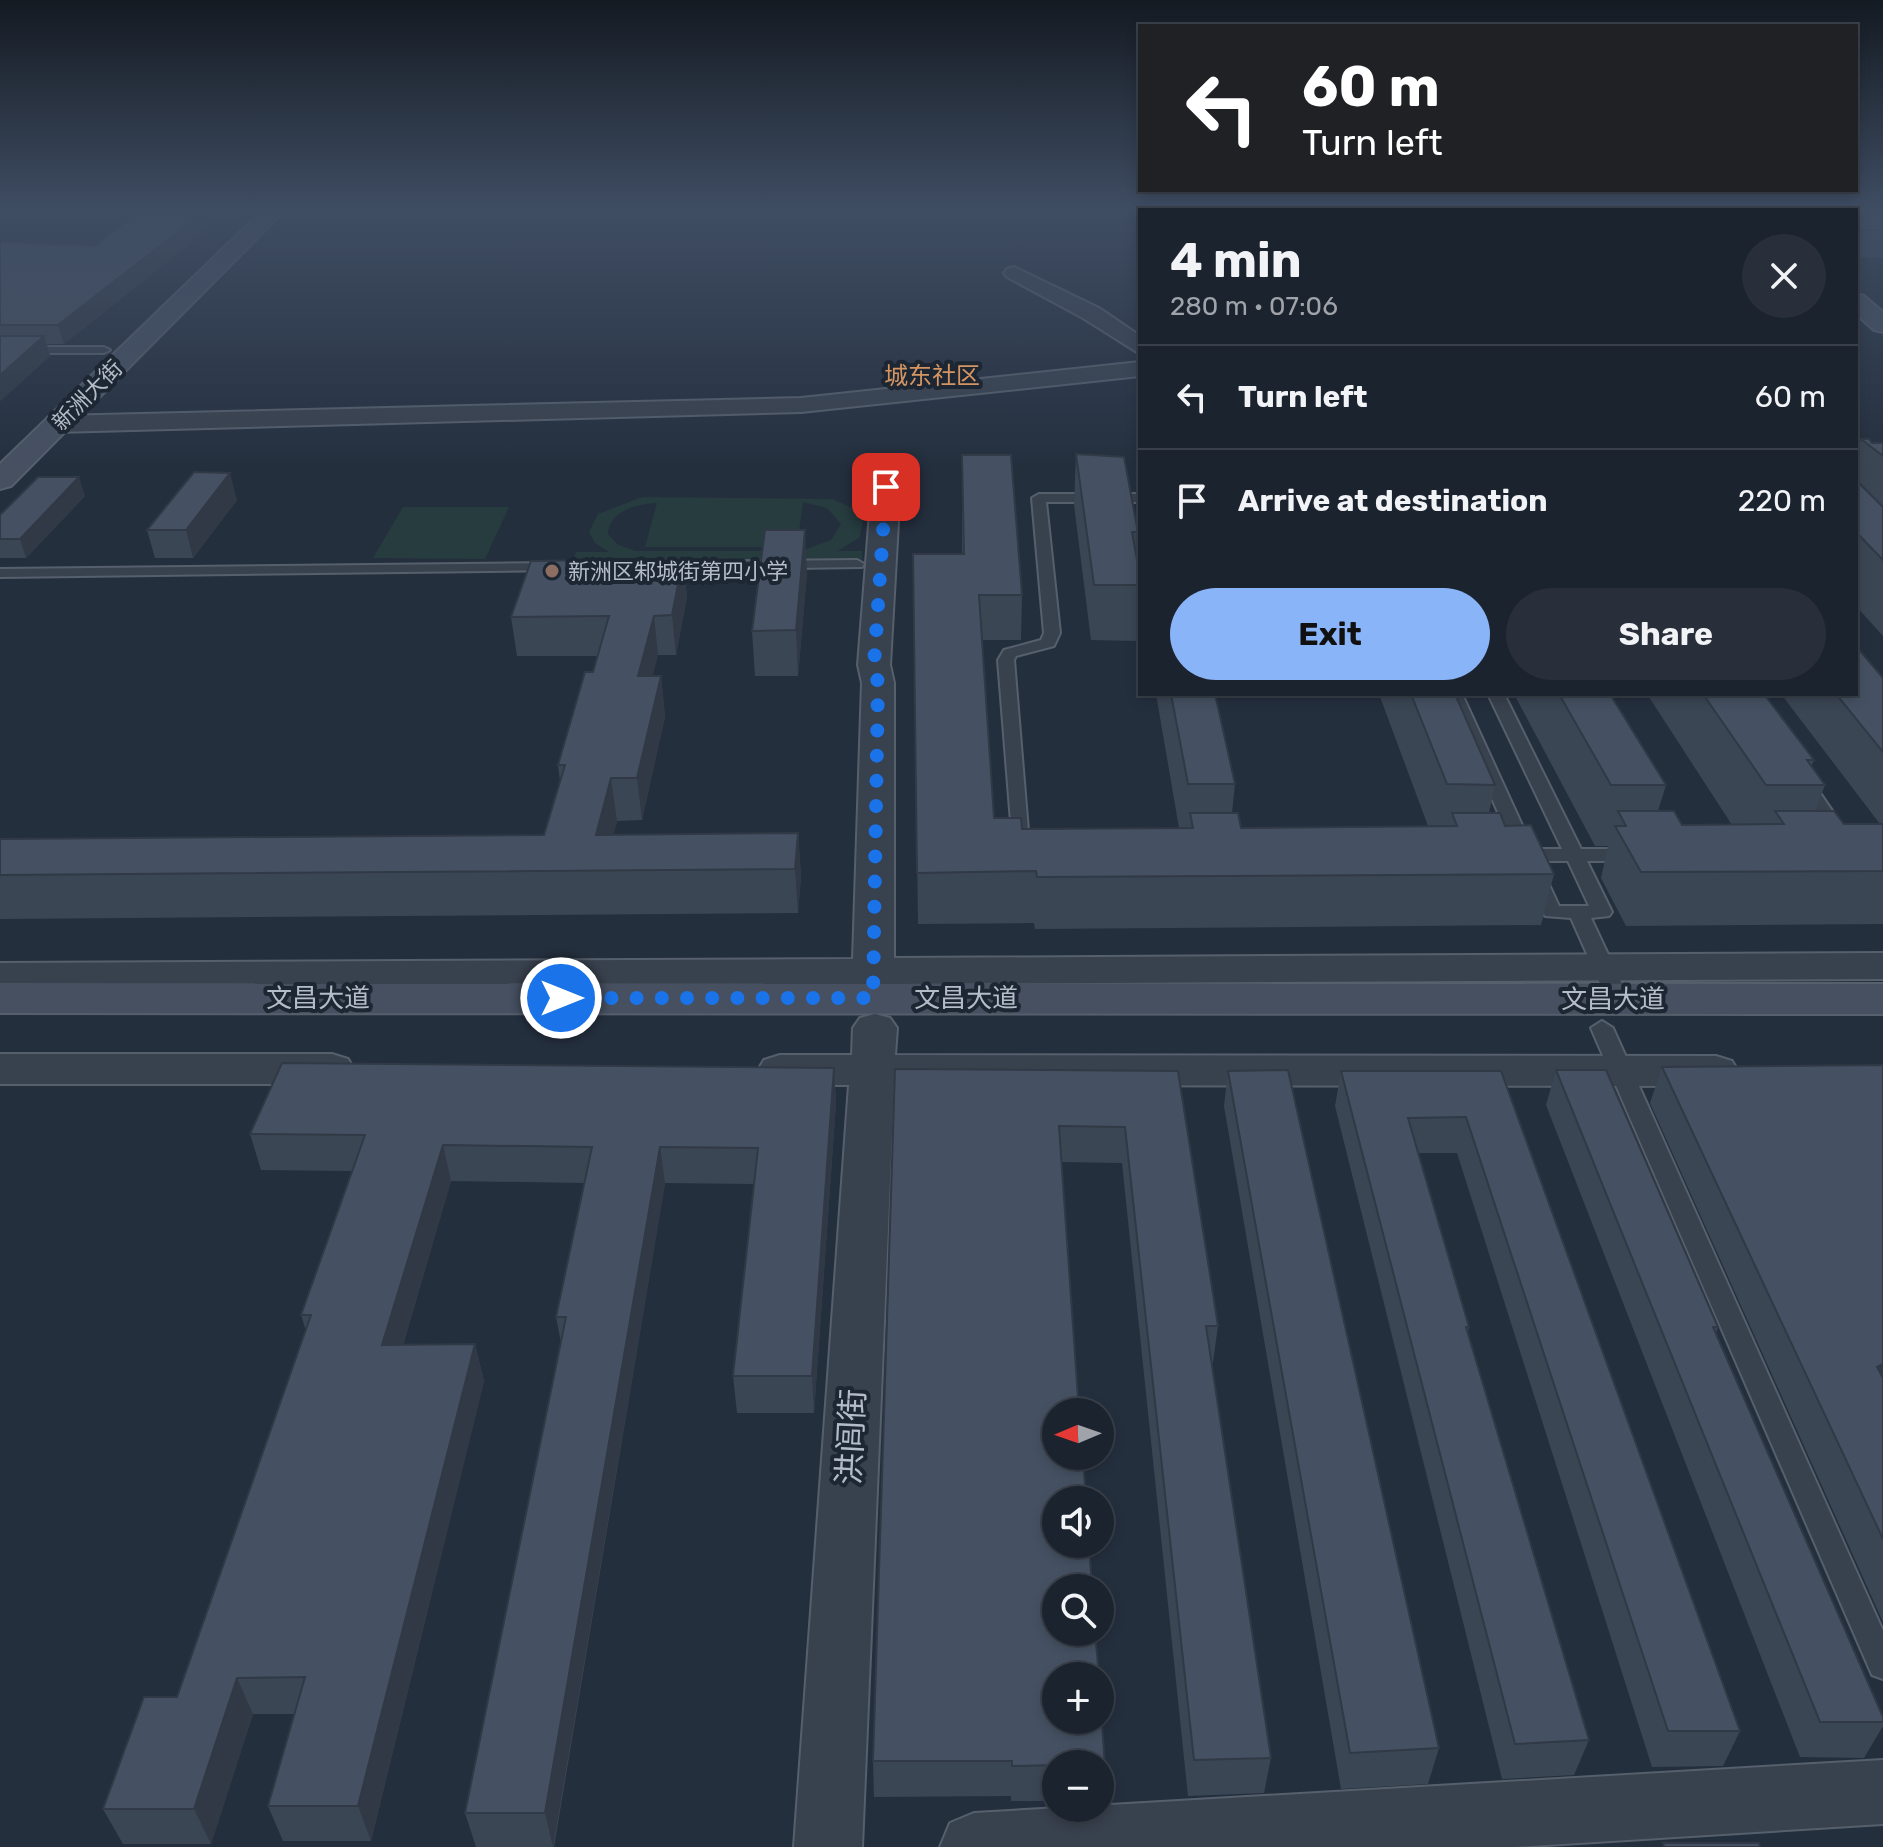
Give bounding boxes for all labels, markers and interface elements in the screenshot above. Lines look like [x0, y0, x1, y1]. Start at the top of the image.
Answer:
text: 60 m [1302, 54, 1440, 120]
icon: left [1170, 56, 1274, 160]
text: Turn left [1302, 121, 1443, 164]
text: 4 min [1170, 232, 1302, 289]
button: close [1742, 234, 1826, 318]
text: 280 m · 07:06 [1170, 291, 1338, 322]
street label: 新洲大街 [47, 355, 128, 436]
district label: 城东社区 [884, 362, 980, 390]
icon: left [1170, 375, 1214, 419]
text: Turn left [1238, 379, 1368, 415]
text: 60 m [1755, 379, 1826, 415]
pin [852, 453, 920, 521]
icon: arrive [864, 465, 908, 509]
icon: arrive [1170, 479, 1214, 523]
text: Arrive at destination [1238, 483, 1548, 519]
text: 220 m [1738, 483, 1826, 519]
place label: 新洲区邾城街第四小学 [568, 558, 788, 585]
marker: 新洲区邾城街第四小学 [543, 562, 561, 580]
button: Exit [1170, 588, 1490, 680]
button: Share [1506, 588, 1826, 680]
position arrow [519, 956, 603, 1040]
street label: 文昌大道 [266, 983, 370, 1014]
street label: 文昌大道 [914, 983, 1018, 1014]
street label: 文昌大道 [1561, 984, 1665, 1015]
street label: 洪闾街 [830, 1388, 872, 1486]
north arrow [1042, 1398, 1114, 1470]
map controls [1042, 1398, 1114, 1822]
button: sound [1042, 1486, 1114, 1558]
button: search [1042, 1574, 1114, 1646]
button: + [1042, 1662, 1114, 1734]
button: − [1042, 1750, 1114, 1822]

